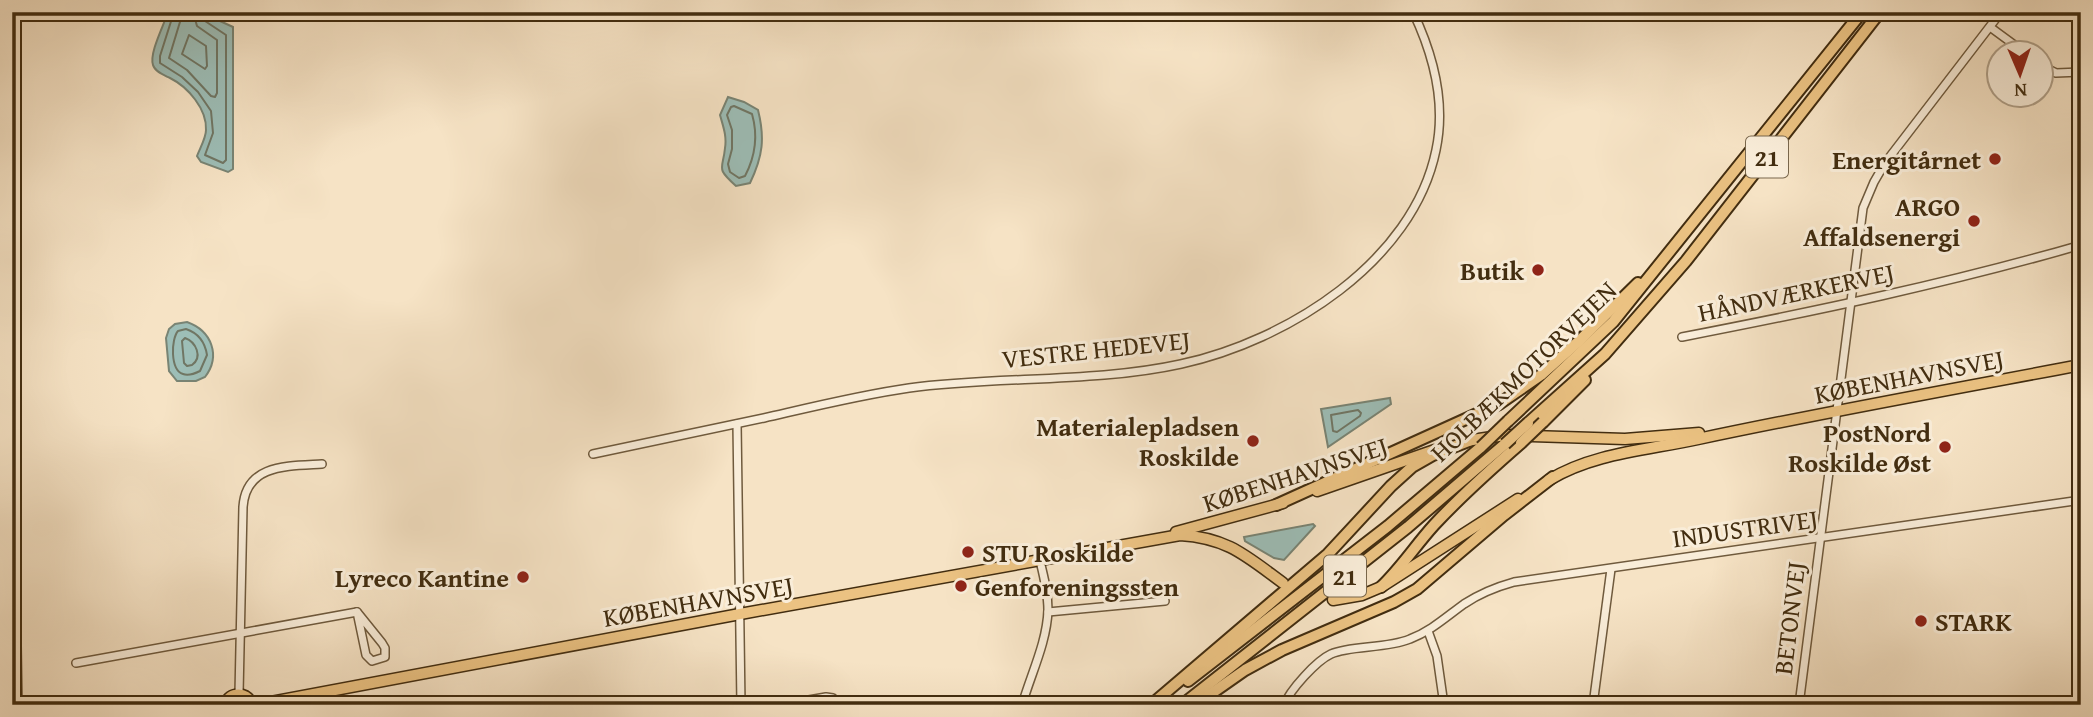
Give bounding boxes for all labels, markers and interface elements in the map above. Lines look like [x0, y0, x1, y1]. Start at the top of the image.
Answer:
north arrow [1984, 38, 2054, 108]
text: N [2013, 77, 2027, 105]
road number: 21 [1746, 136, 1788, 177]
place label: Energitårnet [1832, 140, 1981, 179]
marker: Energitårnet [1987, 151, 2003, 167]
place label: ARGO Affaldsenergi [1803, 187, 1960, 256]
marker: ARGO Affaldsenergi [1966, 213, 1982, 229]
place label: Butik [1460, 251, 1524, 290]
street label: HÅNDVÆRKERVEJ [1694, 252, 1898, 332]
marker: Butik [1530, 262, 1546, 278]
street label: HOLBÆKMOTORVEJEN [1421, 271, 1625, 471]
street label: VESTRE HEDEVEJ [1000, 320, 1192, 378]
street label: KØBENHAVNSVEJ [1811, 339, 2007, 413]
place label: Materialepladsen Roskilde [1036, 407, 1240, 476]
place label: PostNord Roskilde Øst [1788, 413, 1931, 482]
street label: KØBENHAVNSVEJ [1198, 426, 1392, 522]
marker: Materialepladsen Roskilde [1245, 433, 1261, 449]
marker: PostNord Roskilde Øst [1937, 439, 1953, 455]
street label: INDUSTRIVEJ [1670, 498, 1820, 558]
place label: STU Roskilde [982, 533, 1134, 572]
marker: STU Roskilde [960, 544, 976, 560]
road number: 21 [1324, 556, 1366, 596]
place label: Lyreco Kantine [335, 558, 509, 597]
street label: BETONVEJ [1763, 559, 1815, 677]
street label: KØBENHAVNSVEJ [600, 565, 796, 637]
place label: Genforeningssten [975, 567, 1180, 606]
marker: Lyreco Kantine [515, 569, 531, 585]
marker: Genforeningssten [953, 578, 969, 594]
place label: STARK [1935, 602, 2012, 641]
marker: STARK [1913, 613, 1929, 629]

